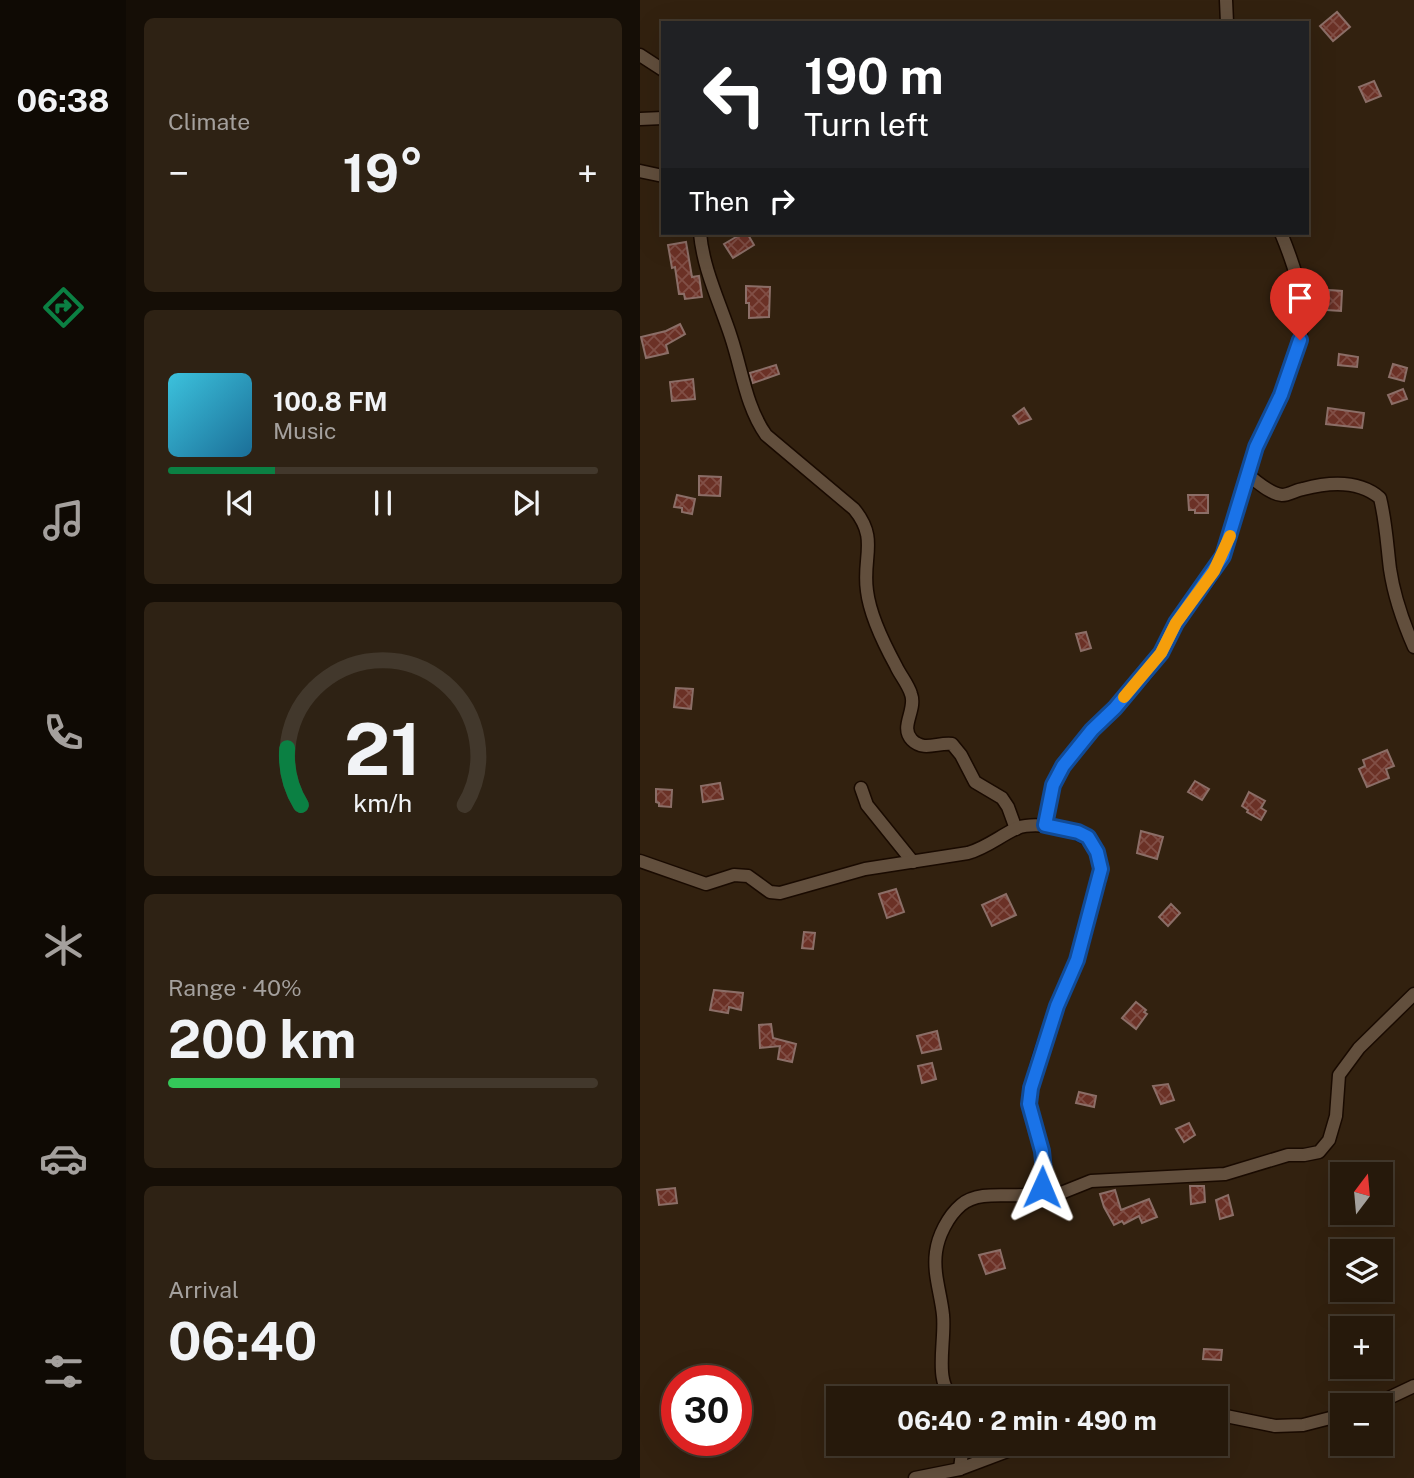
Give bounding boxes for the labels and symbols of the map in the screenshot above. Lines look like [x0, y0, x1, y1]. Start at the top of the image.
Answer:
pin [1270, 268, 1330, 340]
position arrow [1005, 1150, 1079, 1224]
north arrow [1330, 1162, 1392, 1225]
speed limit sign: 30 [661, 1365, 752, 1456]

